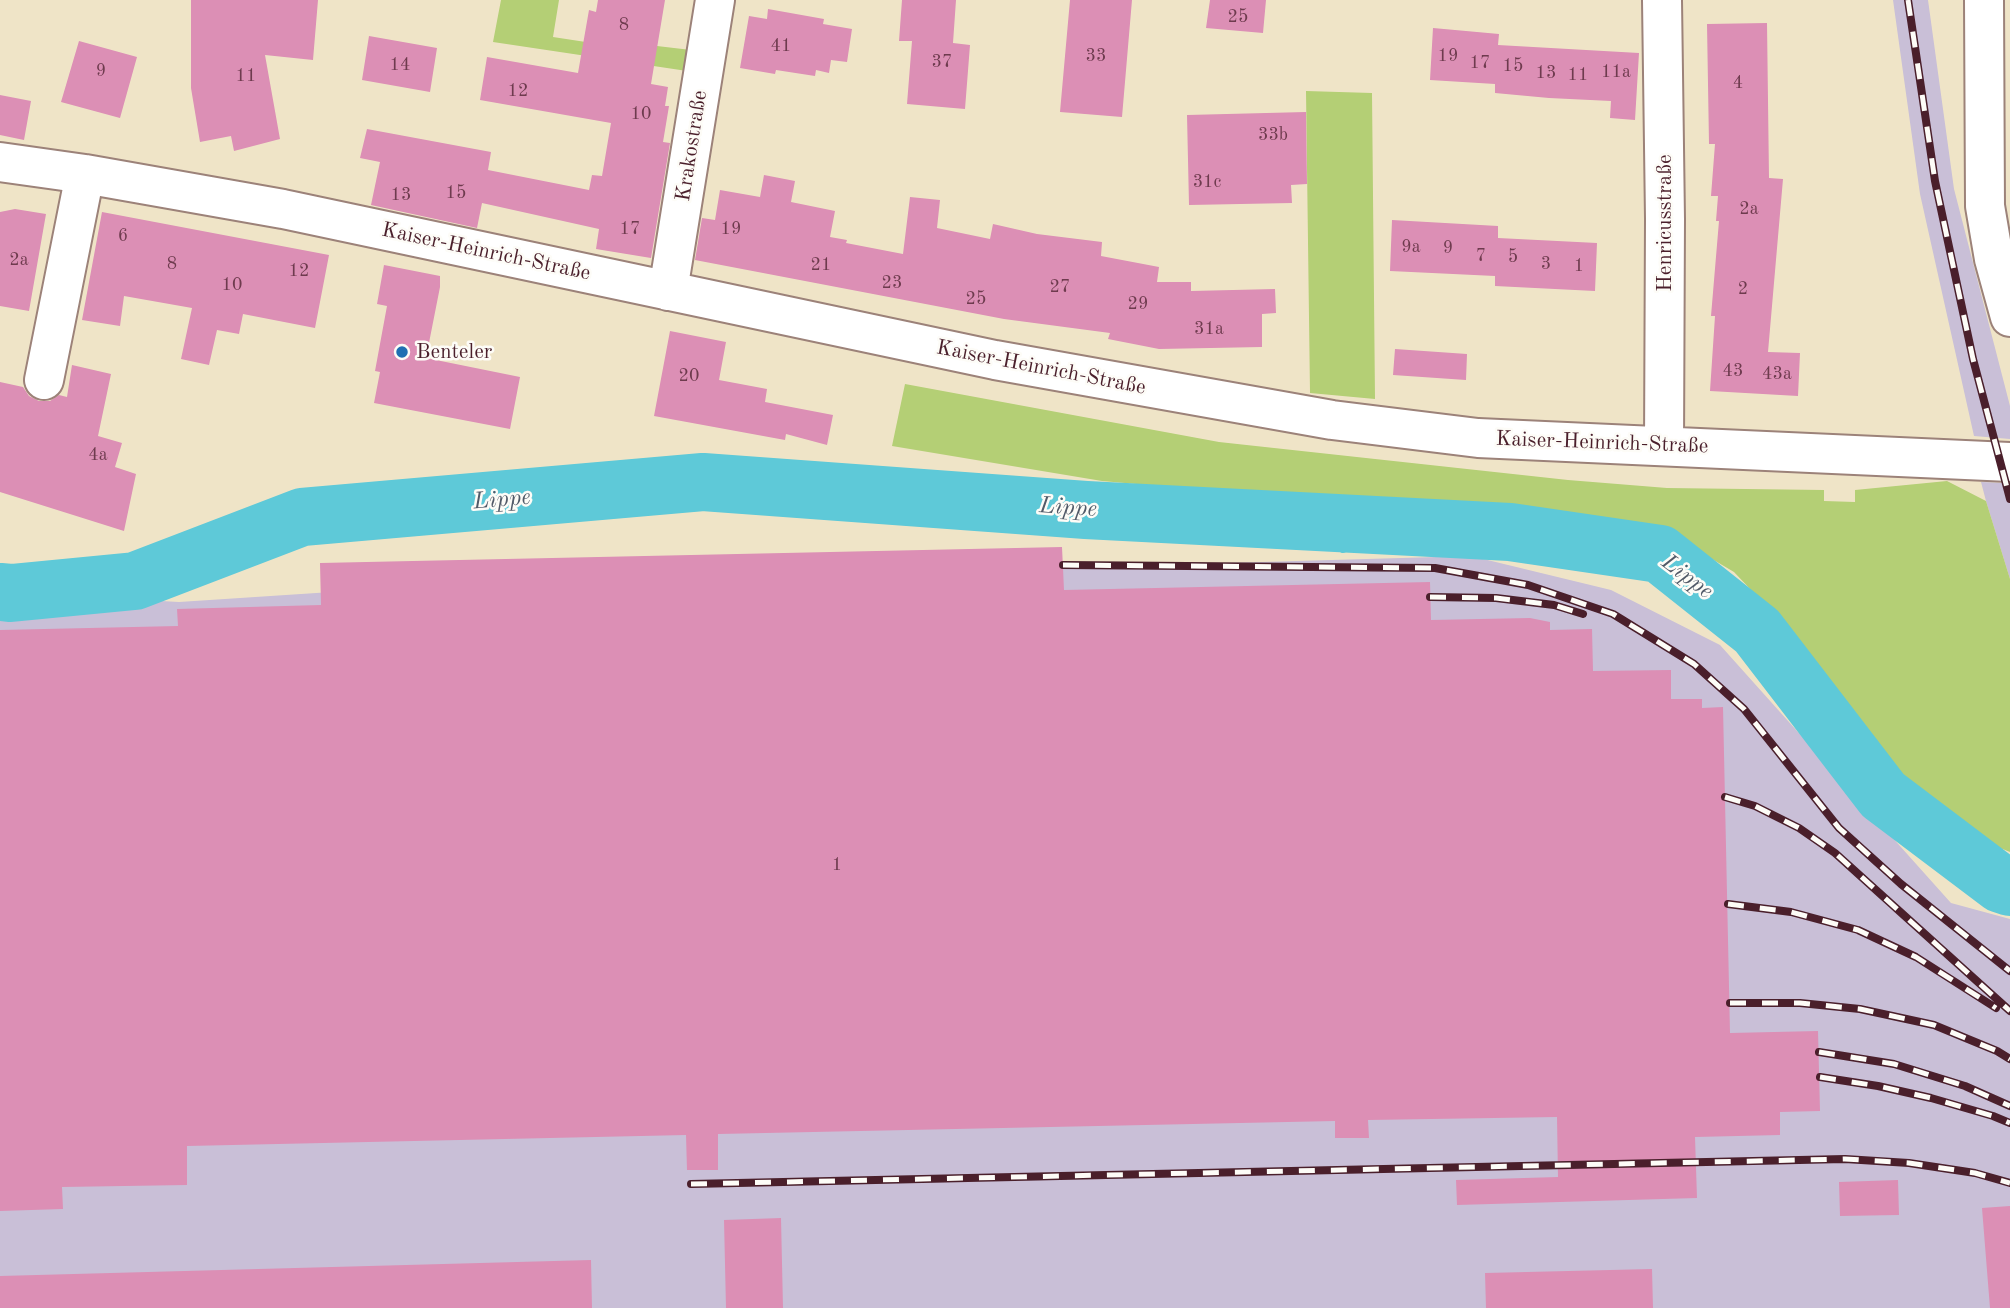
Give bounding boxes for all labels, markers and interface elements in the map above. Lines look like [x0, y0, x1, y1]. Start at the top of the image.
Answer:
house number: 25 [1228, 6, 1248, 28]
house number: 8 [619, 14, 629, 36]
house number: 41 [771, 35, 791, 57]
house number: 33 [1086, 45, 1106, 67]
house number: 19 [1438, 45, 1458, 67]
house number: 37 [932, 51, 952, 73]
house number: 17 [1470, 52, 1490, 74]
house number: 14 [390, 54, 410, 76]
house number: 15 [1503, 55, 1523, 77]
house number: 9 [96, 60, 106, 82]
house number: 11a [1601, 61, 1631, 83]
house number: 13 [1536, 62, 1556, 84]
house number: 11 [1568, 64, 1588, 86]
house number: 11 [236, 65, 256, 87]
house number: 4 [1733, 72, 1743, 94]
house number: 12 [508, 80, 528, 102]
street label: Krakostraße [671, 89, 713, 203]
house number: 10 [631, 103, 651, 125]
house number: 33b [1258, 124, 1288, 146]
street label: Henricusstraße [1652, 154, 1678, 292]
house number: 31c [1193, 171, 1221, 193]
house number: 15 [446, 182, 466, 204]
house number: 13 [391, 184, 411, 206]
house number: 2a [1739, 198, 1759, 220]
street label: Kaiser-Heinrich-Straße [379, 218, 593, 286]
house number: 17 [620, 218, 640, 240]
house number: 19 [721, 218, 741, 240]
house number: 6 [118, 225, 128, 247]
house number: 9a [1401, 236, 1421, 258]
house number: 9 [1443, 237, 1453, 259]
house number: 7 [1476, 245, 1486, 267]
house number: 5 [1508, 246, 1518, 268]
house number: 2a [9, 249, 29, 271]
house number: 8 [167, 253, 177, 275]
house number: 3 [1541, 253, 1551, 275]
house number: 21 [811, 254, 831, 276]
house number: 1 [1574, 255, 1584, 277]
house number: 12 [289, 260, 309, 282]
house number: 23 [882, 272, 902, 294]
house number: 10 [222, 274, 242, 296]
house number: 27 [1050, 276, 1070, 298]
house number: 2 [1738, 278, 1748, 300]
house number: 25 [966, 288, 986, 310]
house number: 29 [1128, 293, 1148, 315]
house number: 31a [1194, 318, 1224, 340]
street label: Kaiser-Heinrich-Straße [934, 335, 1148, 401]
place label: Benteler [416, 339, 492, 365]
marker: Benteler [394, 344, 410, 360]
house number: 43 [1723, 360, 1743, 382]
house number: 43a [1762, 363, 1792, 385]
house number: 20 [679, 365, 699, 387]
street label: Kaiser-Heinrich-Straße [1495, 427, 1709, 459]
house number: 4a [88, 444, 108, 466]
water label: Lippe [472, 484, 532, 516]
water label: Lippe [1038, 492, 1098, 524]
water label: Lippe [1656, 549, 1718, 605]
house number: 1 [832, 854, 842, 876]

